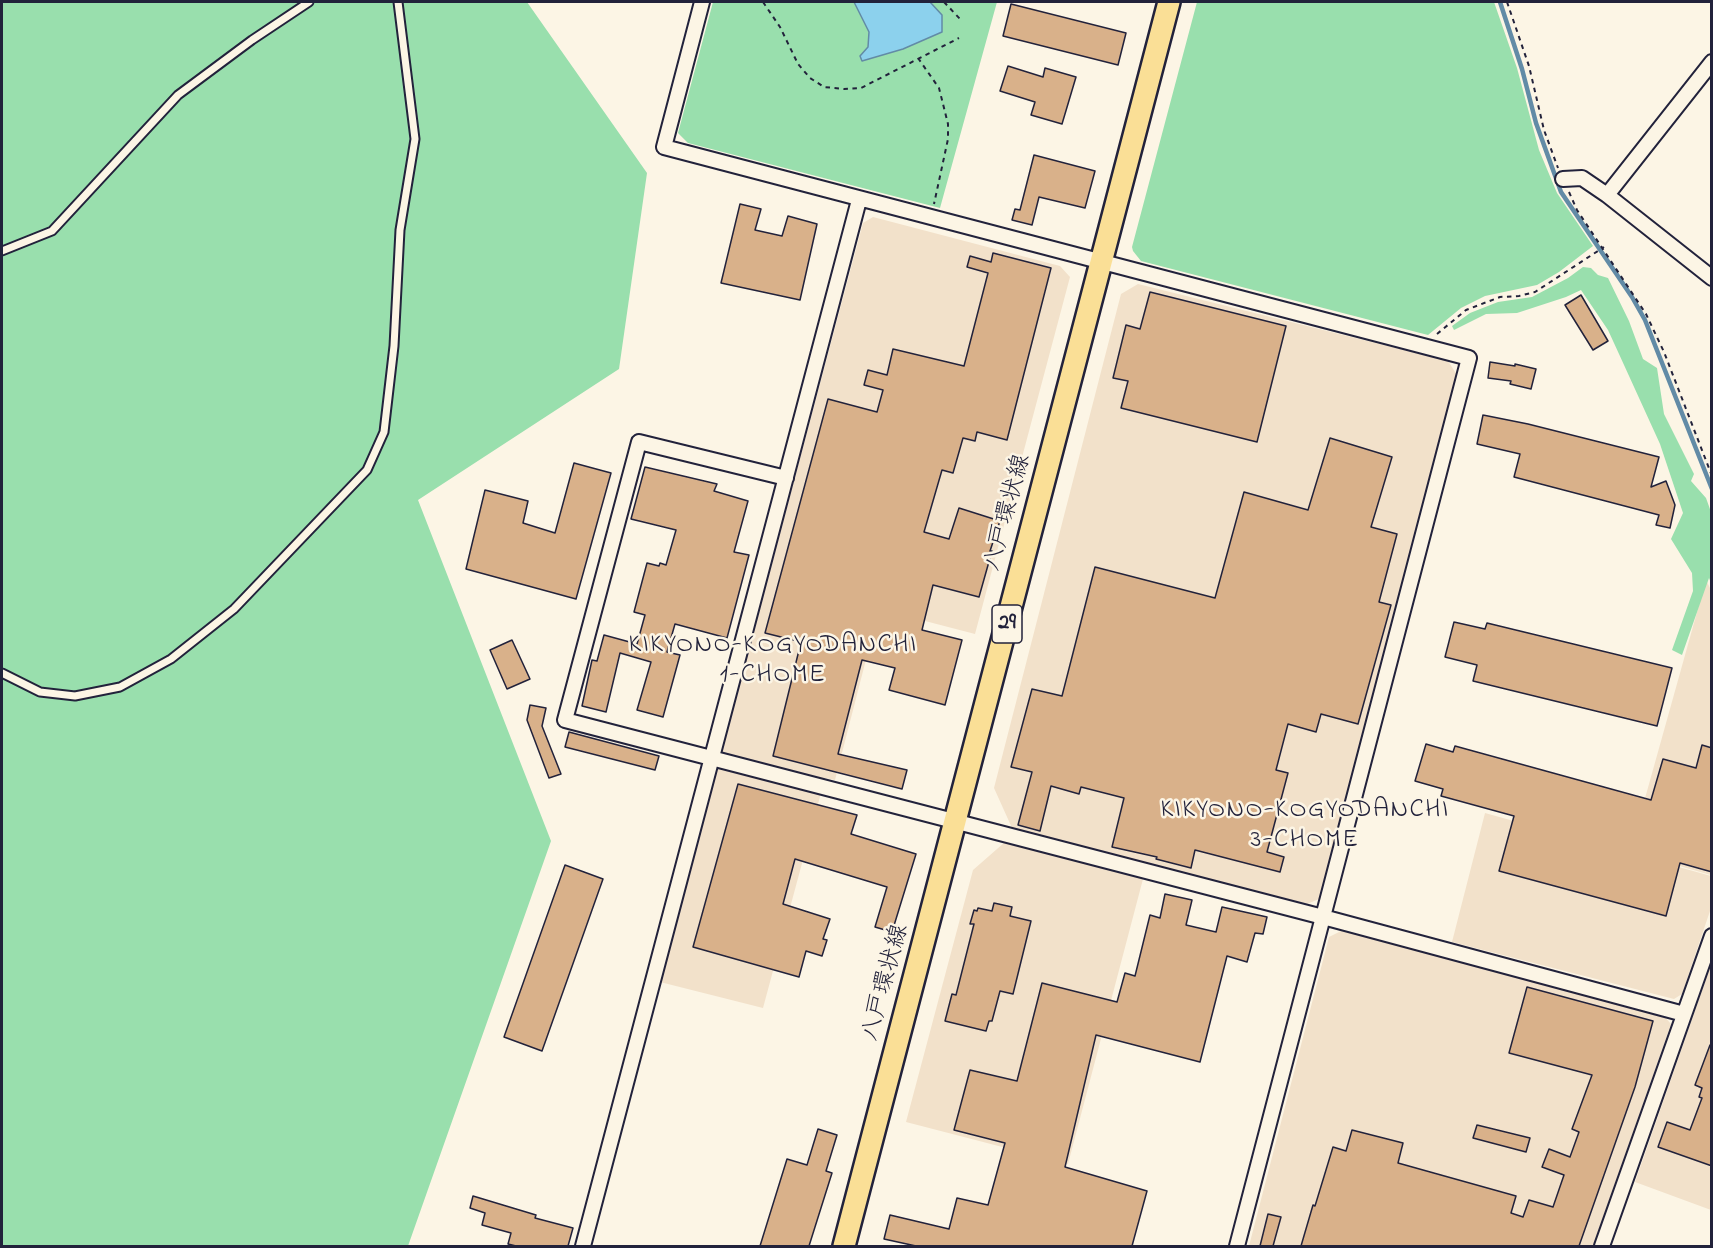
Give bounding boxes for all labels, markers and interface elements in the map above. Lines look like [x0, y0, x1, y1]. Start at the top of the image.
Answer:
street label: 八戸環状線 [980, 451, 1038, 575]
road number: 29 [992, 605, 1022, 643]
district label: KIKYONO-KOGYODANCHI 1-CHOME [628, 631, 918, 692]
district label: KIKYONO-KOGYODANCHI 3-CHOME [1160, 796, 1450, 858]
street label: 八戸環状線 [858, 921, 916, 1045]

